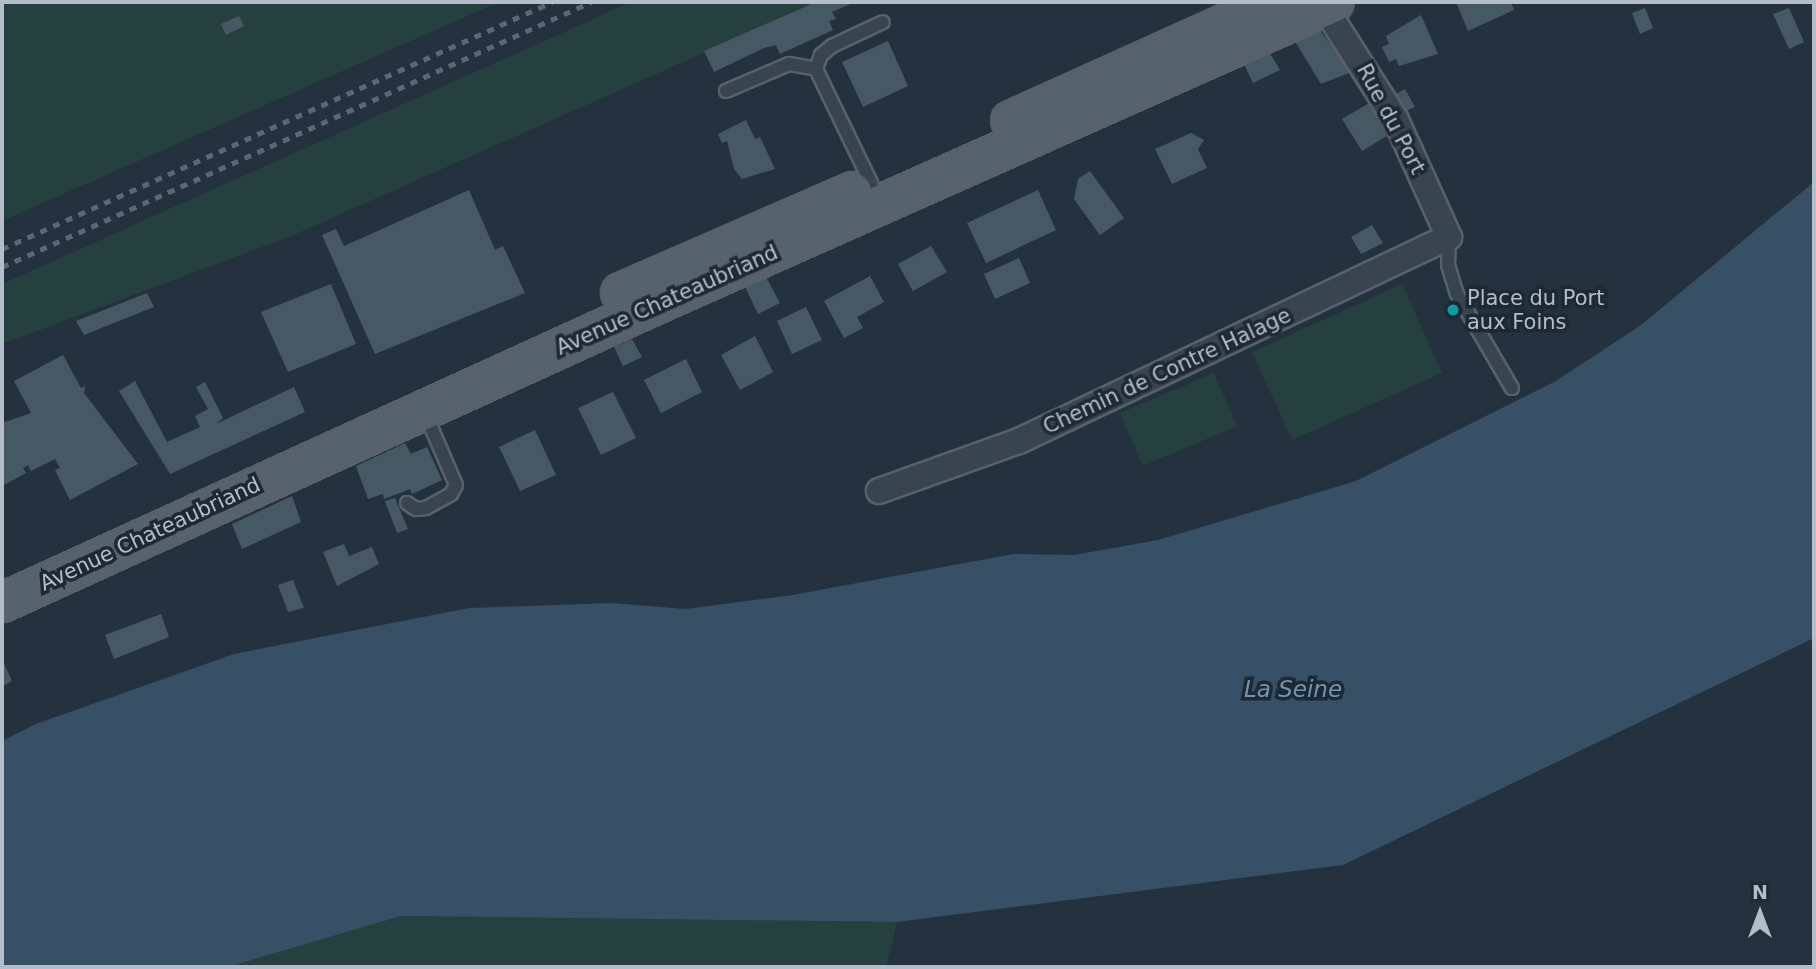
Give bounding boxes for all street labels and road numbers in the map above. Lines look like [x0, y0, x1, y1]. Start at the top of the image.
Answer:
street label: Rue du Port [1351, 59, 1431, 179]
street label: Avenue Chateaubriand [552, 240, 782, 360]
street label: Chemin de Contre Halage [1039, 302, 1295, 440]
street label: Avenue Chateaubriand [36, 472, 264, 596]

